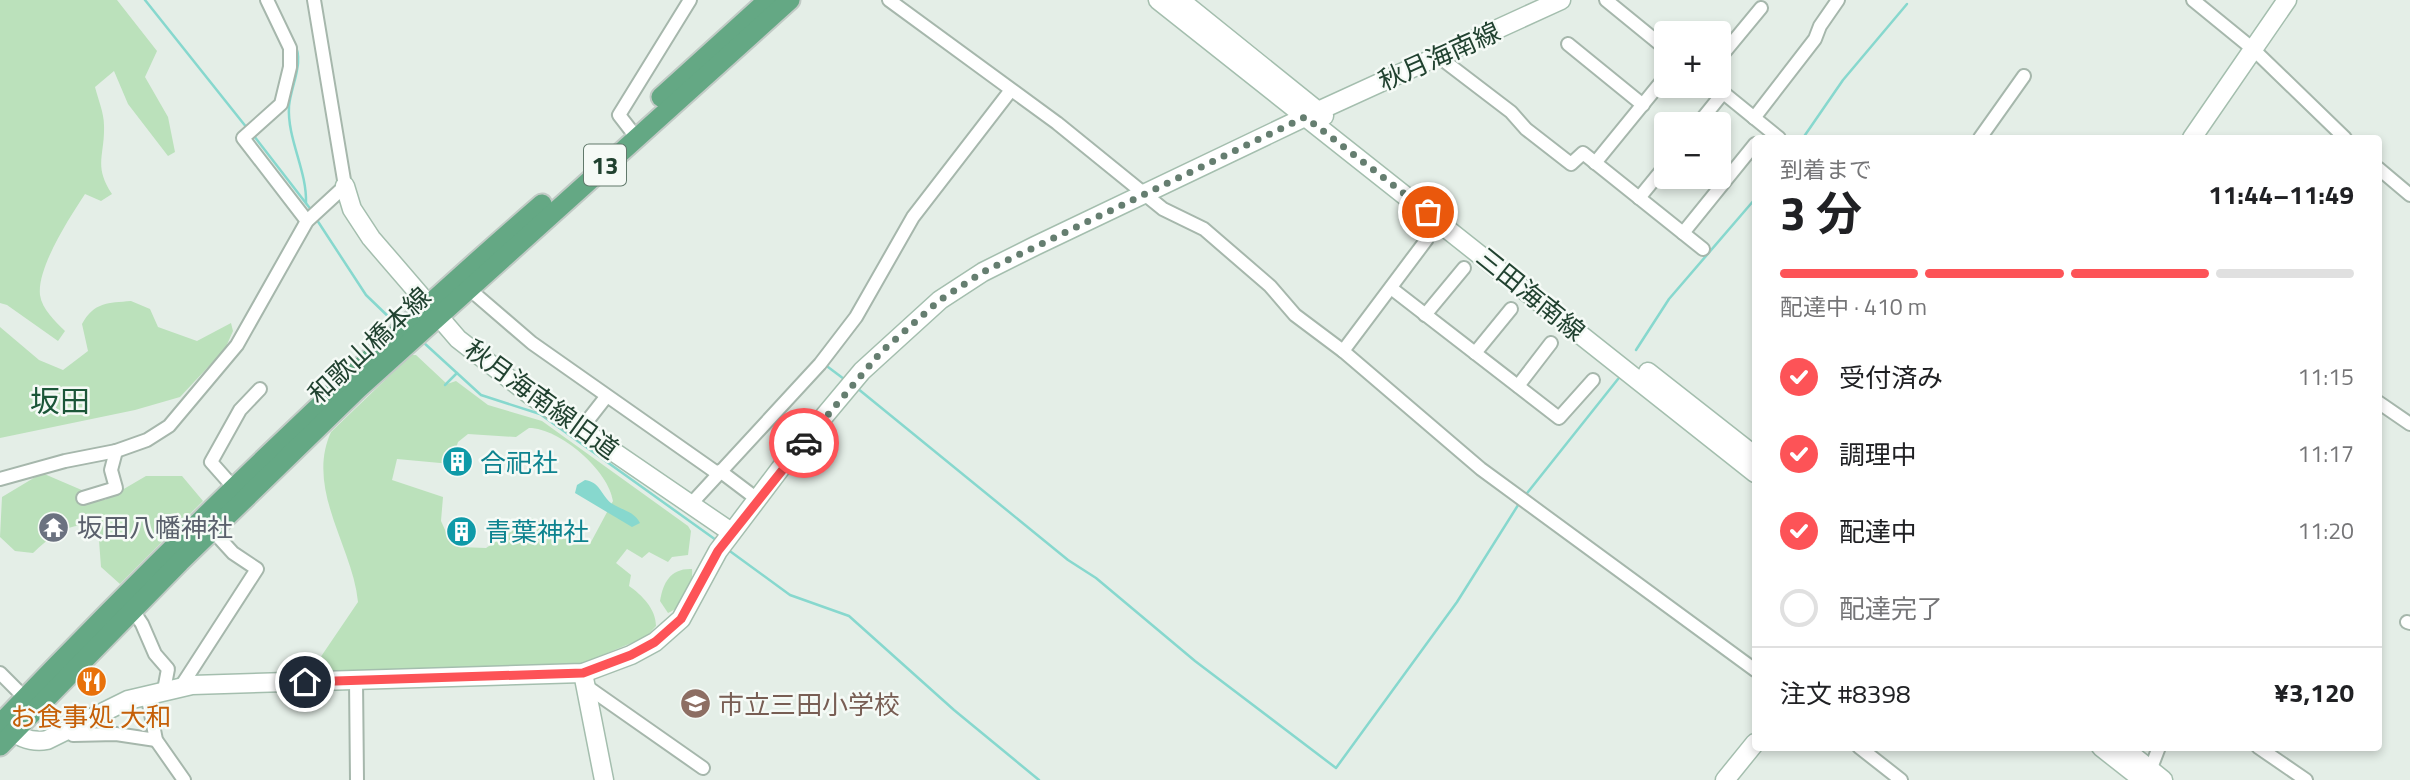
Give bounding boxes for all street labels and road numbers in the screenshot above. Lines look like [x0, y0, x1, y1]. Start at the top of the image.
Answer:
street label: 秋月海南線 [1372, 12, 1506, 100]
road number: 13 [584, 145, 626, 186]
street label: 三田海南線 [1468, 238, 1594, 350]
street label: 和歌山橋本線 [299, 278, 439, 412]
street label: 秋月海南線旧道 [457, 330, 627, 468]

